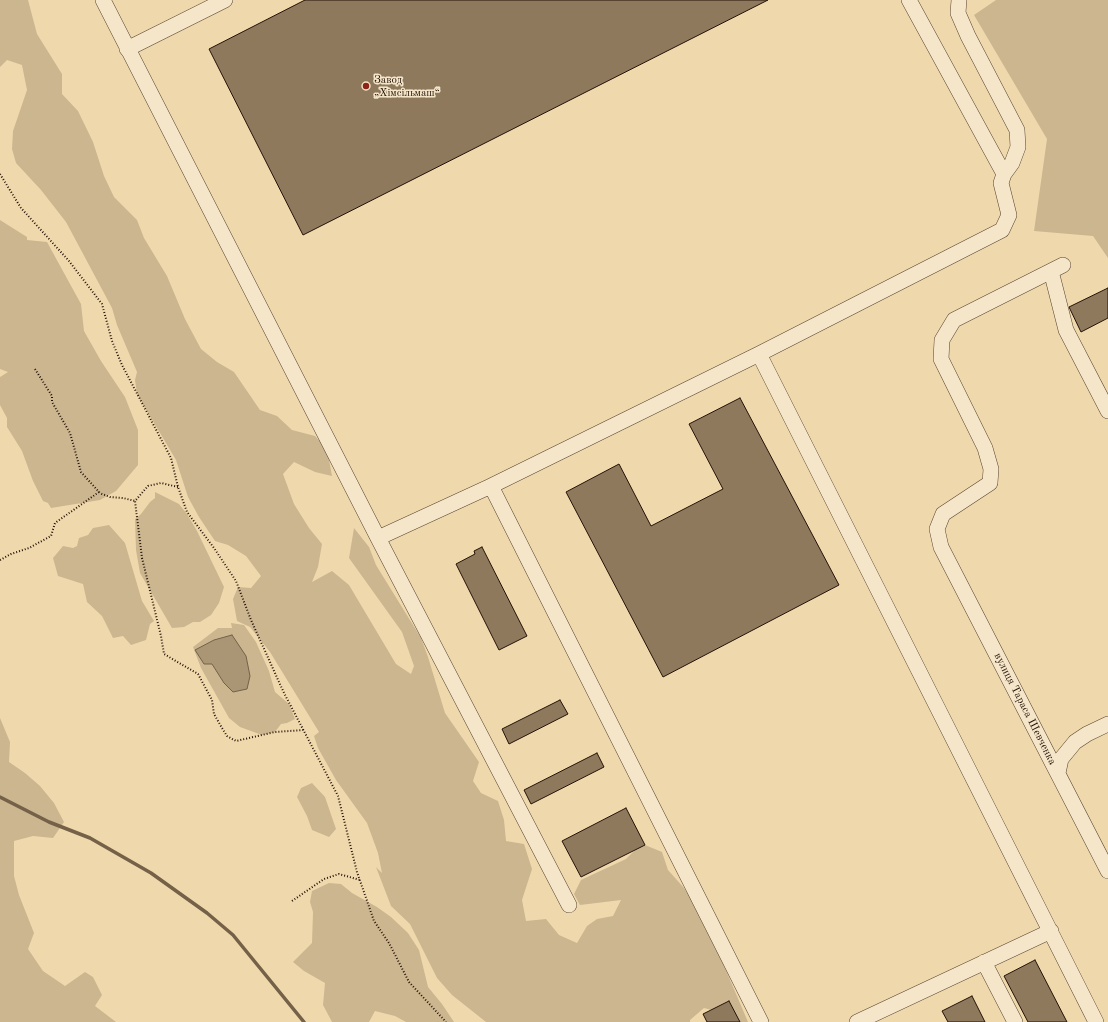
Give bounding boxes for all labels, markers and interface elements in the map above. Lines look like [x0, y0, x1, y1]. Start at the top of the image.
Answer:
place label: Завод „Хімсільмаш“ [374, 73, 440, 99]
marker: Завод „Хімсільмаш“ [361, 81, 371, 91]
street label: вулиця Тараса Шевченка [991, 651, 1059, 767]

